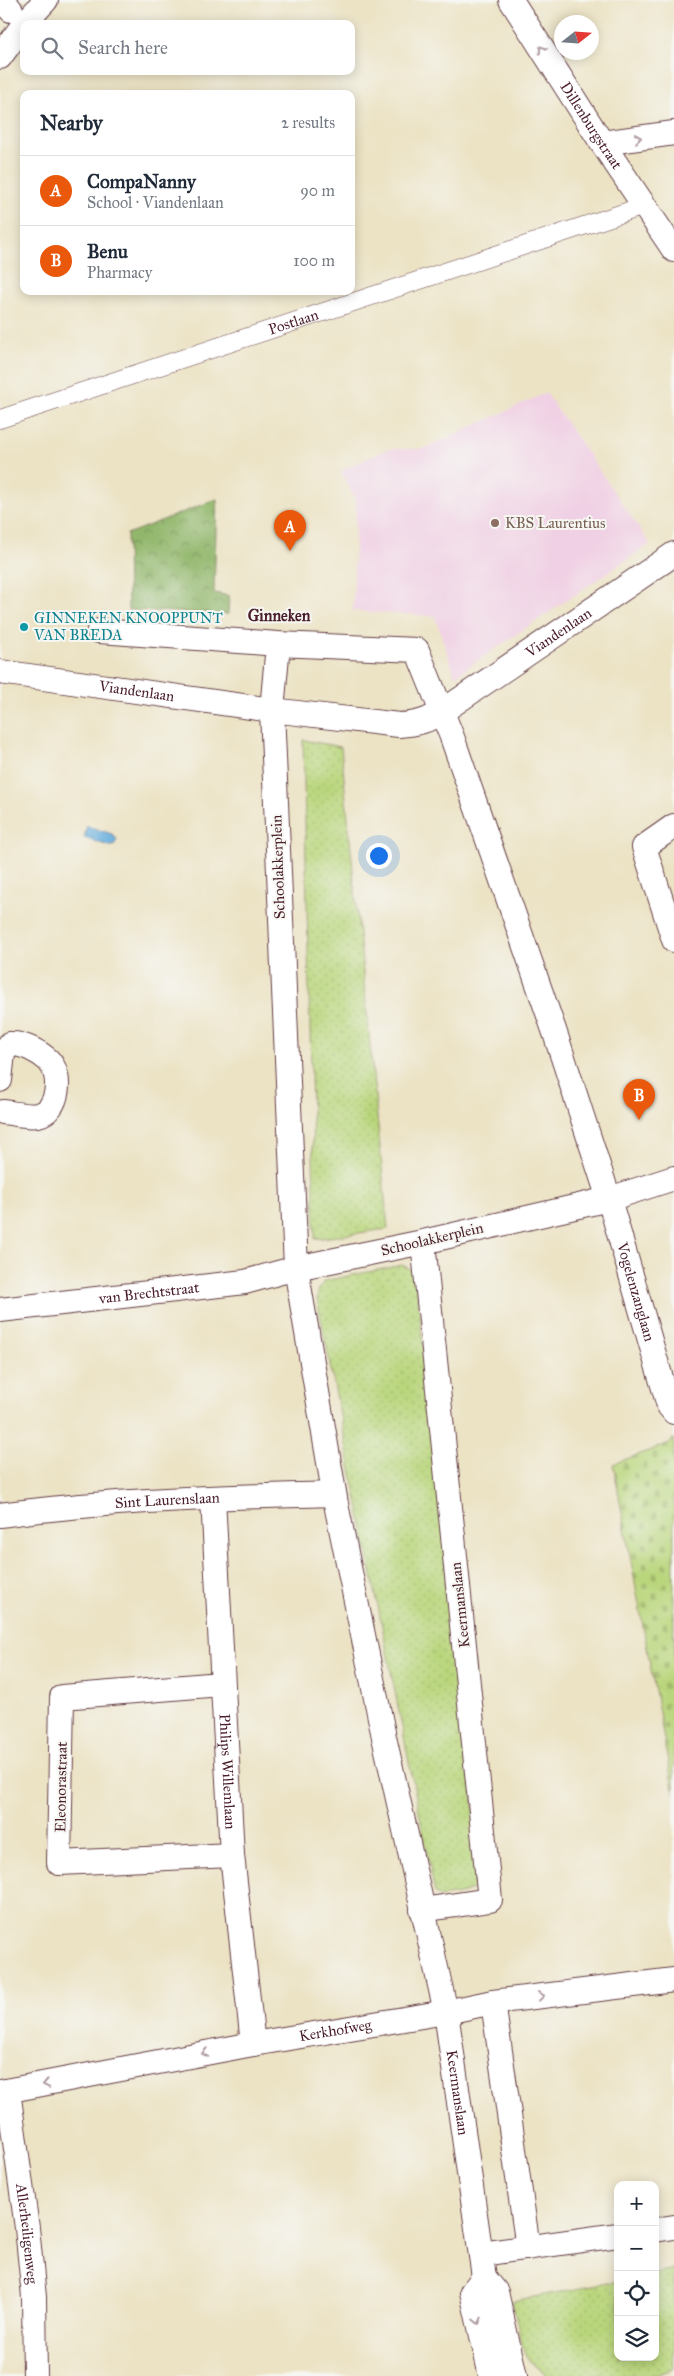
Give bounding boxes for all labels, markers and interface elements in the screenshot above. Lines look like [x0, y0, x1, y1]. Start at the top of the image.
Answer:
north arrow [554, 15, 599, 60]
search box [20, 20, 355, 75]
icon: search [38, 34, 66, 62]
text: Search here [78, 36, 168, 59]
one-way arrow [538, 45, 548, 54]
street label: Dillenburgstraat [556, 78, 627, 173]
text: Nearby [40, 110, 103, 136]
text: 2 results [281, 113, 335, 132]
one-way arrow [634, 133, 642, 144]
text: CompaNanny [87, 170, 196, 193]
text: A [51, 181, 61, 200]
text: 90 m [300, 181, 335, 200]
text: School · Viandenlaan [87, 193, 224, 212]
text: Benu [87, 240, 128, 263]
text: B [51, 251, 61, 270]
text: 100 m [293, 251, 335, 270]
text: Pharmacy [87, 263, 152, 282]
street label: Postlaan [266, 305, 321, 339]
pin: A [274, 510, 306, 551]
place label: KBS Laurentius [505, 514, 605, 532]
marker: KBS Laurentius [489, 517, 501, 529]
street label: Viandenlaan [521, 604, 595, 662]
district label: Ginneken [248, 606, 311, 625]
place label: GINNEKEN KNOOPPUNT VAN BREDA [33, 609, 223, 644]
marker: GINNEKEN KNOOPPUNT VAN BREDA [18, 621, 30, 633]
street label: Viandenlaan [97, 677, 175, 705]
street label: Schoolakkerplein [267, 814, 289, 920]
your location [366, 843, 392, 869]
pin: B [623, 1079, 655, 1120]
street label: Schoolakkerplein [379, 1218, 485, 1260]
street label: Vogelenzanglaan [613, 1239, 659, 1343]
street label: van Brechtstraat [97, 1278, 201, 1308]
street label: Sint Laurenslaan [114, 1489, 220, 1512]
street label: Keermanslaan [447, 1561, 473, 1649]
street label: Philips Willemlaan [216, 1713, 240, 1830]
street label: Eleonorastraat [51, 1741, 71, 1833]
one-way arrow [537, 1991, 545, 2002]
street label: Kerkhofweg [298, 2015, 374, 2045]
one-way arrow [201, 2047, 210, 2058]
street label: Keermanslaan [443, 2049, 473, 2136]
one-way arrow [41, 2078, 50, 2088]
street label: Allerheiligenweg [12, 2181, 42, 2286]
map controls [614, 2181, 659, 2361]
button: + [614, 2181, 659, 2226]
button: − [614, 2226, 659, 2271]
button: locate [614, 2271, 659, 2316]
one-way arrow [472, 2316, 483, 2325]
button: layers [614, 2316, 659, 2361]

